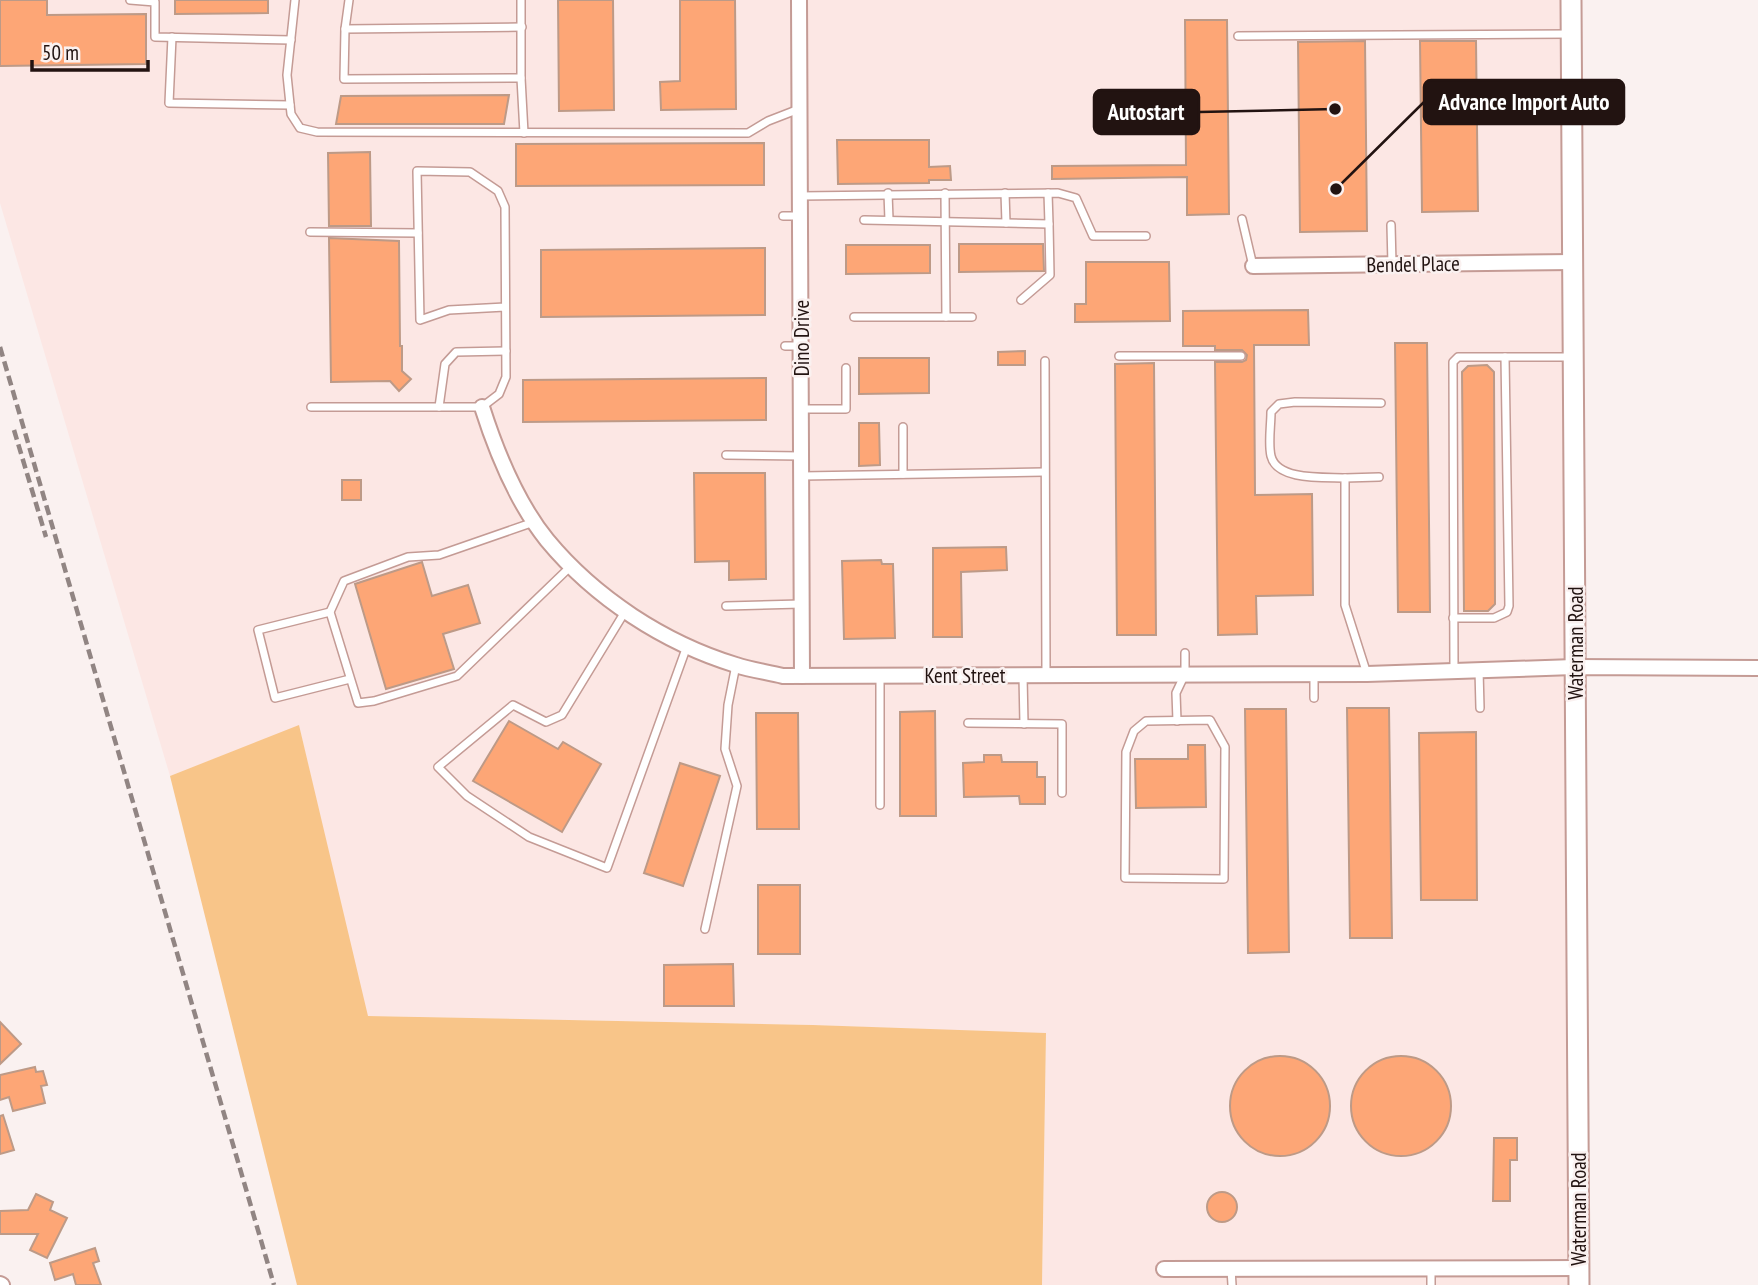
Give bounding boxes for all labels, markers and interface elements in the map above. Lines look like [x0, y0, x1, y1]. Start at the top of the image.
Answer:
scale bar [32, 28, 147, 72]
text: 50 m [42, 39, 79, 66]
callout: Advance Import Auto [1424, 80, 1624, 124]
text: Advance Import Auto [1438, 87, 1609, 116]
callout: Autostart [1094, 90, 1199, 134]
text: Autostart [1107, 97, 1185, 126]
street label: Bendel Place [1366, 250, 1460, 278]
street label: Dino Drive [788, 300, 815, 376]
street label: Waterman Road [1562, 586, 1589, 700]
street label: Kent Street [924, 662, 1006, 689]
street label: Waterman Road [1565, 1152, 1592, 1266]

